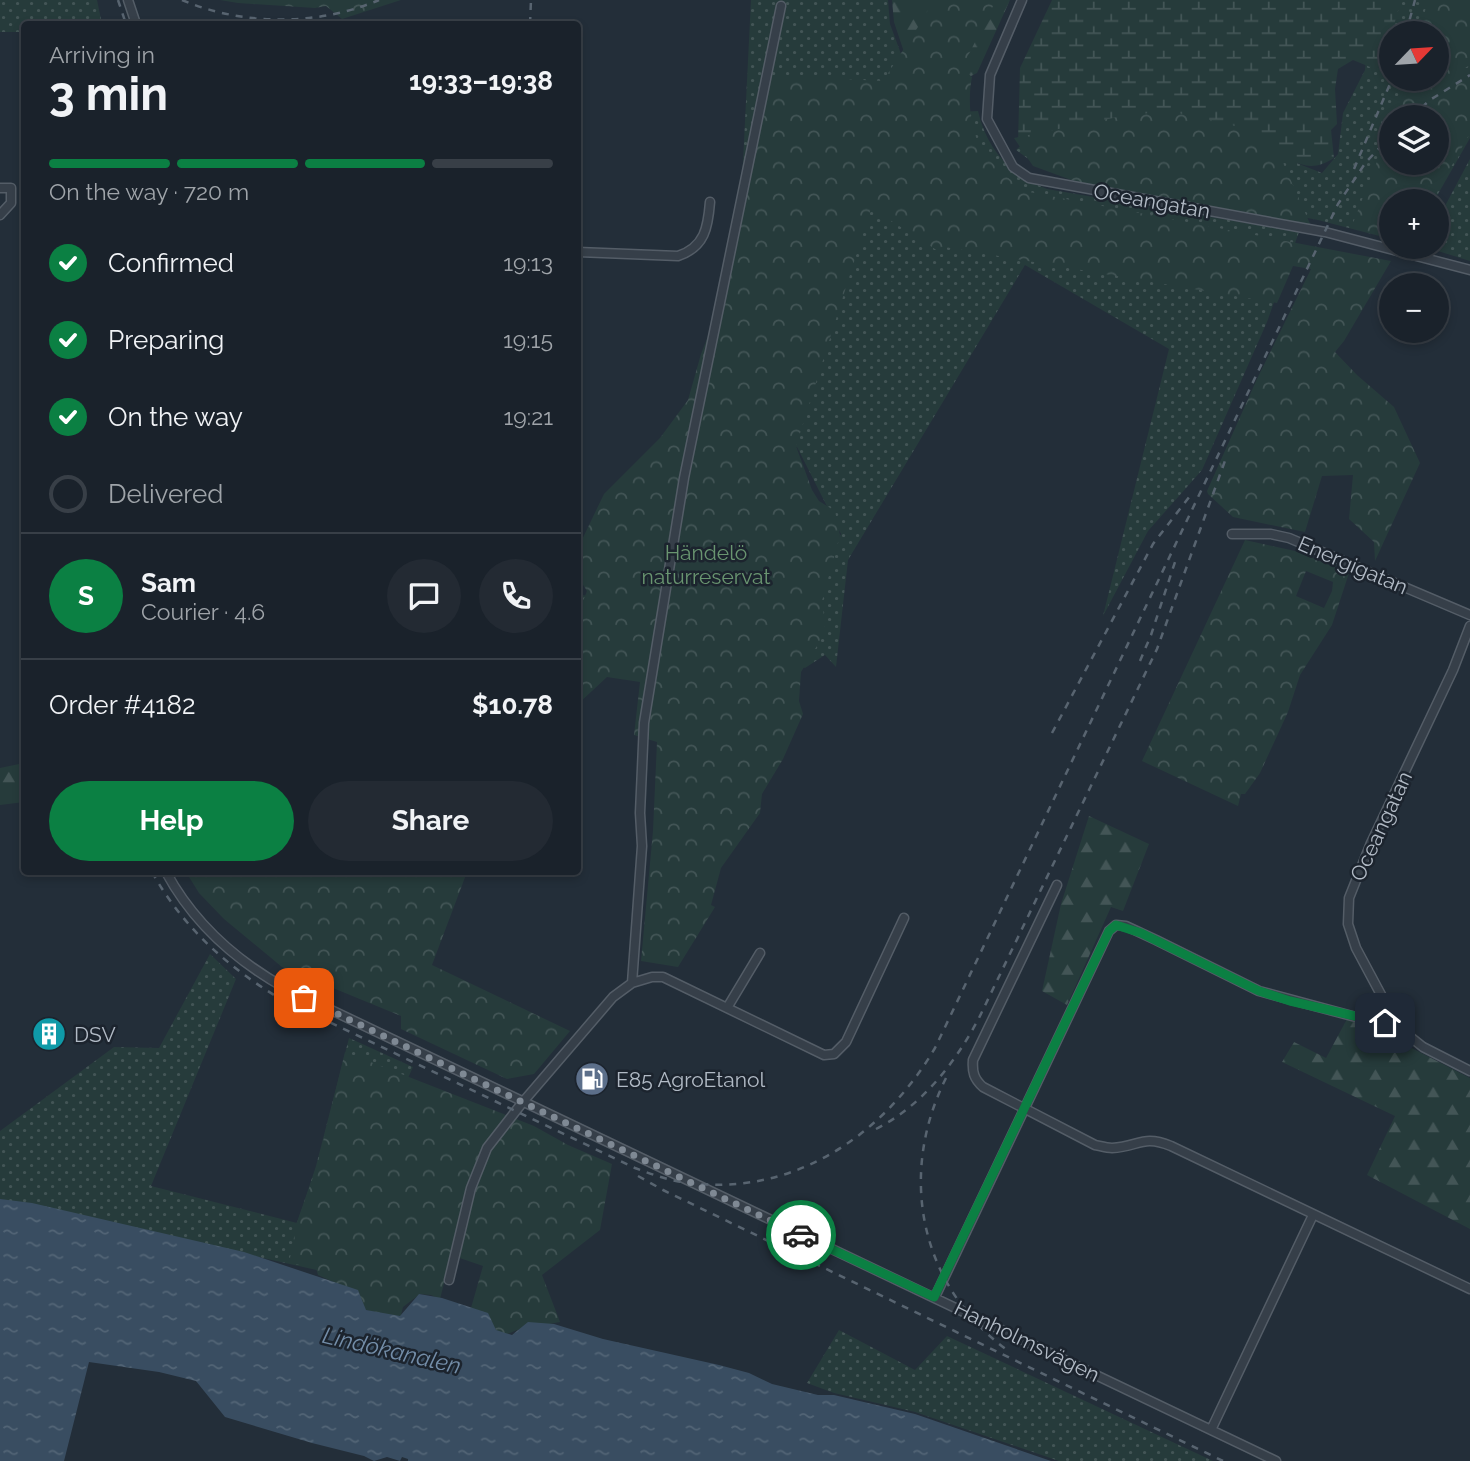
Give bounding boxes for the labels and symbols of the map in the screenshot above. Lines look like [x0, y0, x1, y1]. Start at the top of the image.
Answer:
north arrow [1379, 21, 1449, 91]
street label: Oceangatan [1092, 178, 1212, 224]
street label: Energigatan [1294, 531, 1412, 599]
park label: Händelö naturreservat [642, 540, 771, 589]
street label: Oceangatan [1345, 767, 1417, 885]
pin [274, 968, 334, 1028]
pin [1355, 993, 1415, 1053]
building icon: DSV [30, 1015, 68, 1053]
place label: DSV [74, 1022, 116, 1047]
fuel station icon: E85 AgroEtanol [573, 1060, 611, 1098]
place label: E85 AgroEtanol [616, 1067, 765, 1092]
courier [766, 1200, 836, 1270]
street label: Hanholmsvägen [950, 1295, 1104, 1387]
water label: Lindökanalen [320, 1321, 464, 1379]

